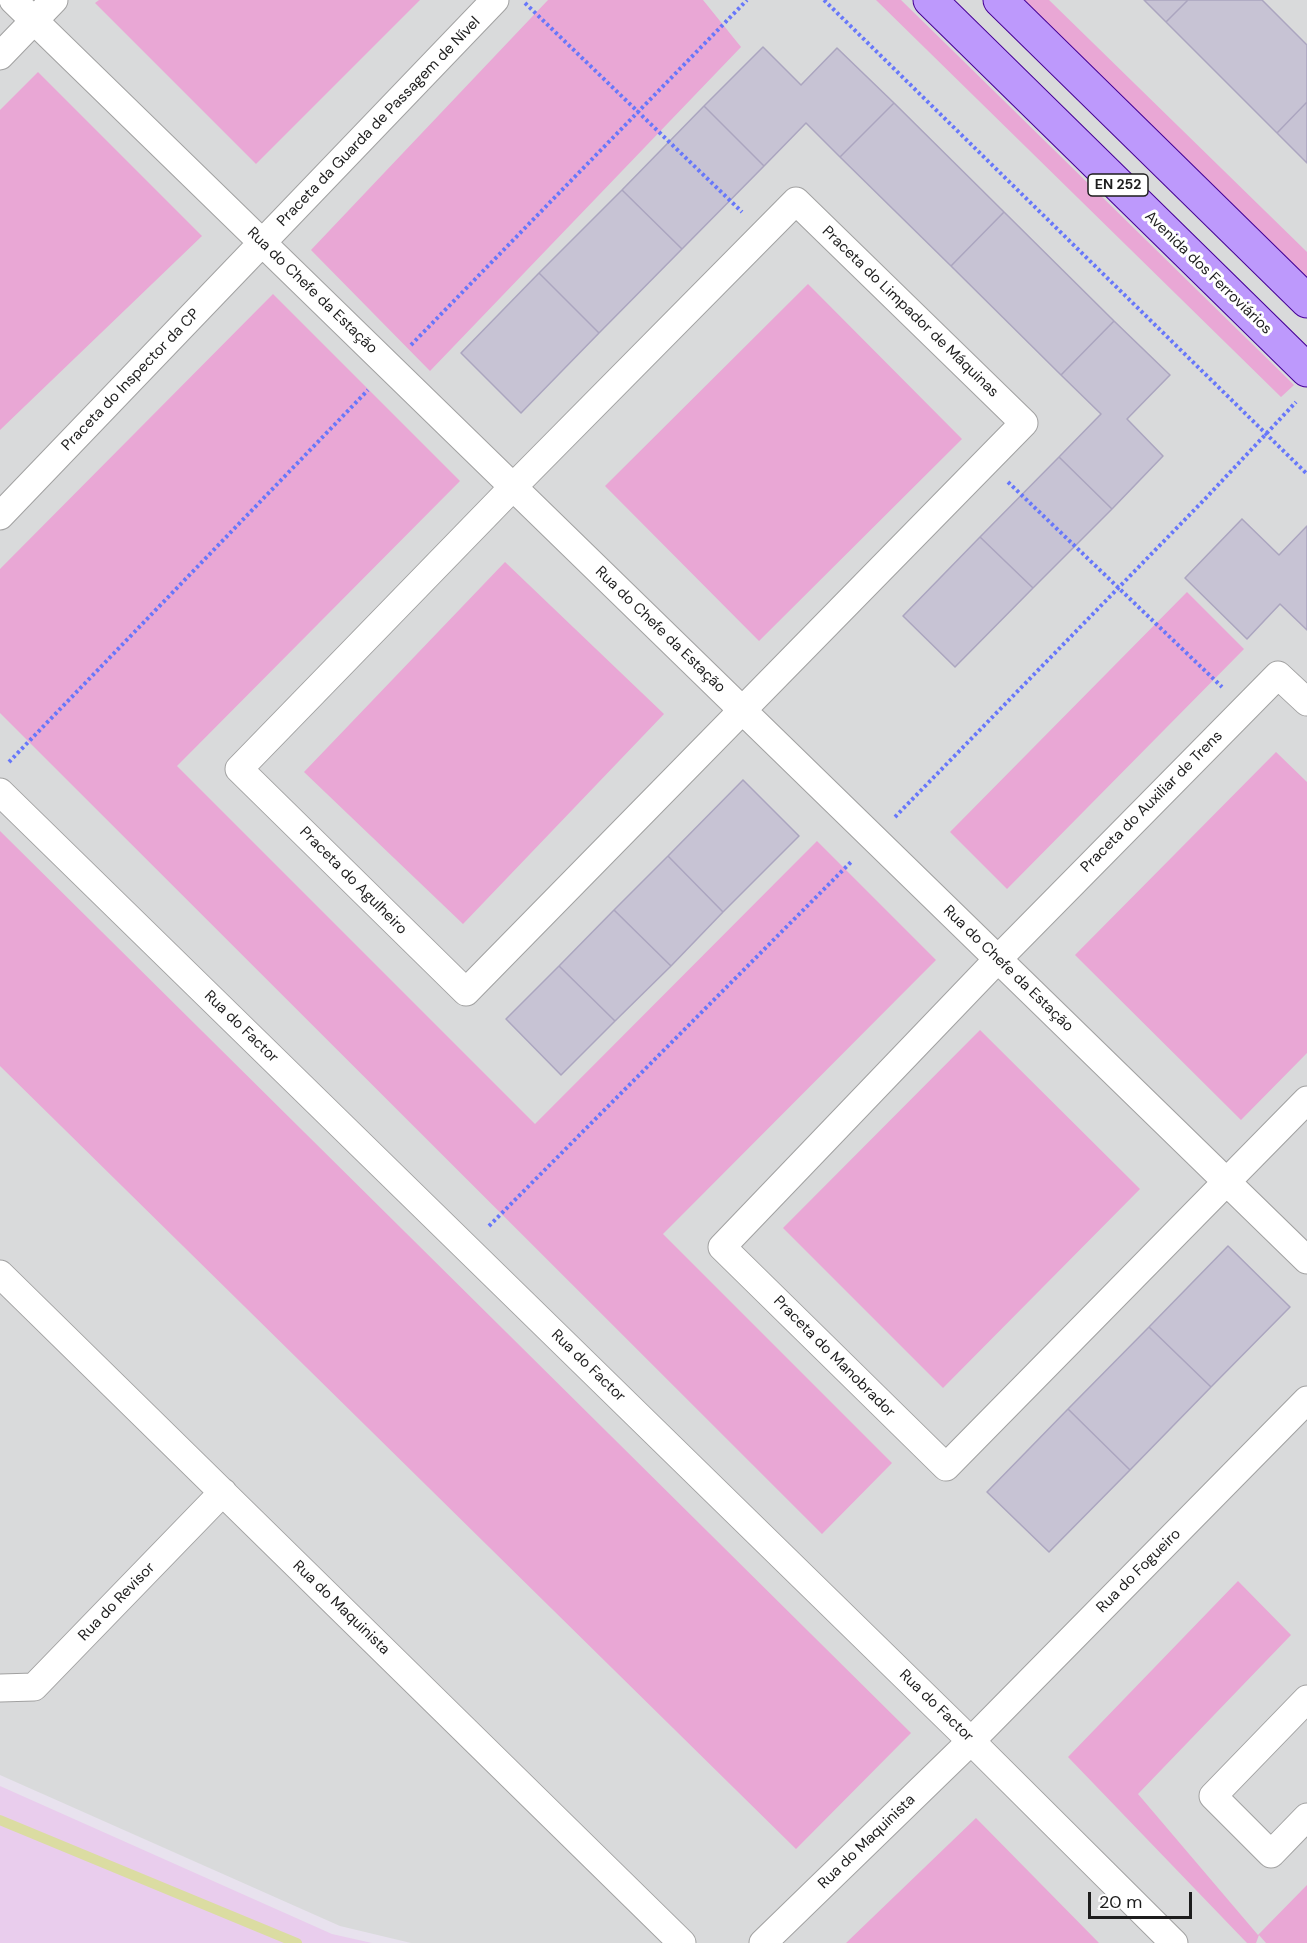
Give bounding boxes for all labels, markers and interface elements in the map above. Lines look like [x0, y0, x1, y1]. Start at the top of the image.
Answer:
street label: Praceta da Guarda de Passagem de Nível [274, 13, 484, 231]
road number: EN 252 [1088, 174, 1148, 196]
street label: Avenida dos Ferroviários [1141, 208, 1275, 338]
street label: Praceta do Limpador de Máquinas [818, 223, 1002, 401]
street label: Rua do Chefe da Estação [243, 224, 381, 358]
street label: Praceta do Inspector da CP [58, 305, 204, 455]
street label: Rua do Chefe da Estação [591, 563, 729, 697]
street label: Praceta do Auxiliar de Trens [1077, 727, 1227, 877]
street label: Praceta do Agulheiro [295, 823, 411, 939]
street label: Rua do Chefe da Estação [939, 902, 1077, 1036]
street label: Rua do Factor [200, 987, 282, 1067]
street label: Praceta do Manobrador [769, 1292, 899, 1422]
street label: Rua do Factor [547, 1326, 629, 1406]
street label: Rua do Fogueiro [1093, 1525, 1185, 1617]
street label: Rua do Maquinista [289, 1557, 393, 1659]
street label: Rua do Revisor [75, 1559, 159, 1645]
street label: Rua do Factor [895, 1666, 977, 1746]
street label: Rua do Maquinista [815, 1791, 919, 1893]
scale bar [1091, 1880, 1194, 1918]
text: 20 m [1099, 1890, 1142, 1914]

